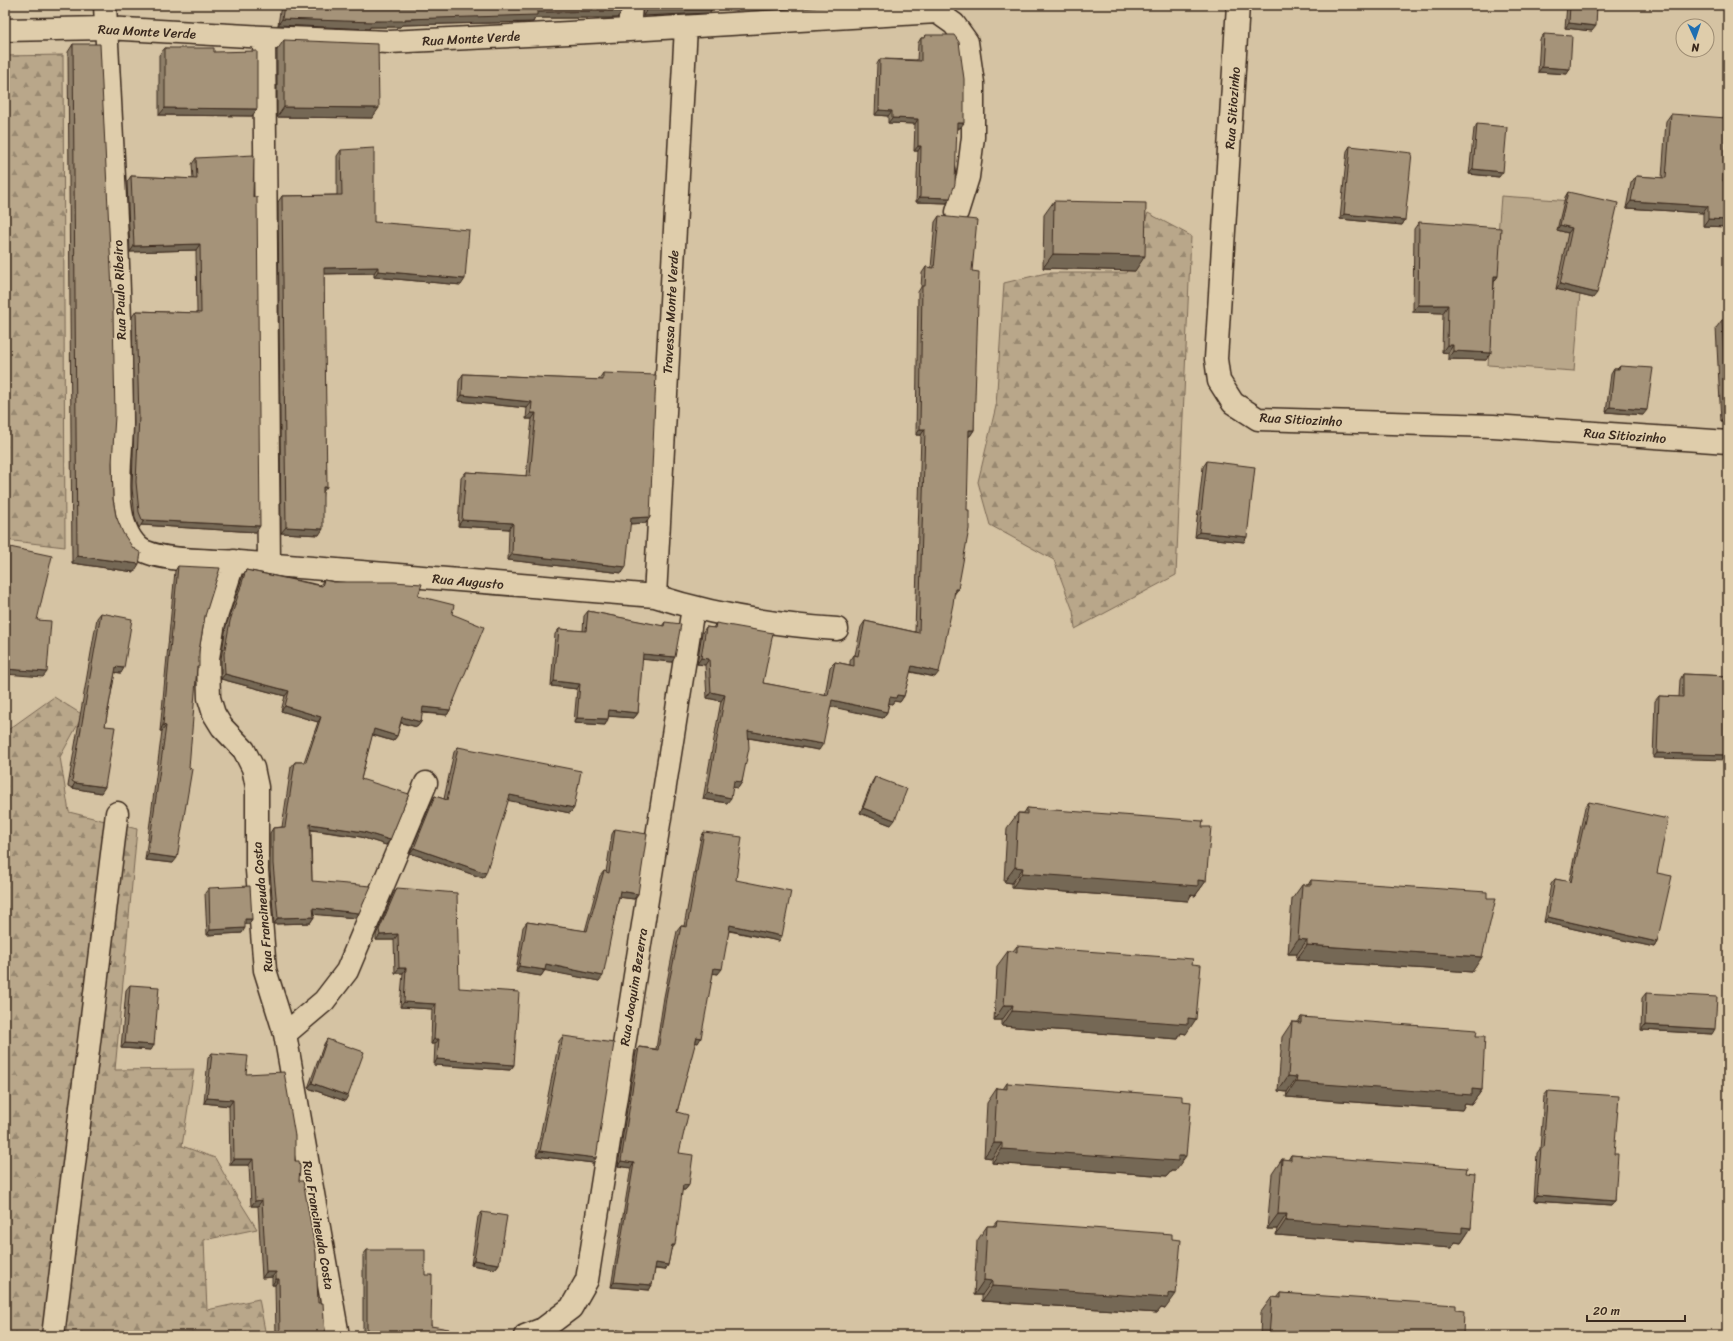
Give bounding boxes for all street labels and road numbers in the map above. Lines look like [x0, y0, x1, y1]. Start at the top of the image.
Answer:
street label: Rua Monte Verde [97, 17, 196, 46]
street label: Rua Monte Verde [422, 24, 521, 53]
street label: Rua Sitiozinho [1218, 66, 1247, 150]
street label: Rua Paulo Ribeiro [106, 239, 133, 340]
street label: Travessa Monte Verde [656, 249, 685, 375]
street label: Rua Sitiozinho [1259, 406, 1343, 433]
street label: Rua Sitiozinho [1583, 421, 1667, 450]
street label: Rua Augusto [431, 567, 505, 596]
street label: Rua Francineuda Costa [245, 841, 280, 973]
street label: Rua Joaquim Bezerra [613, 926, 654, 1048]
street label: Rua Francineuda Costa [296, 1159, 341, 1292]

